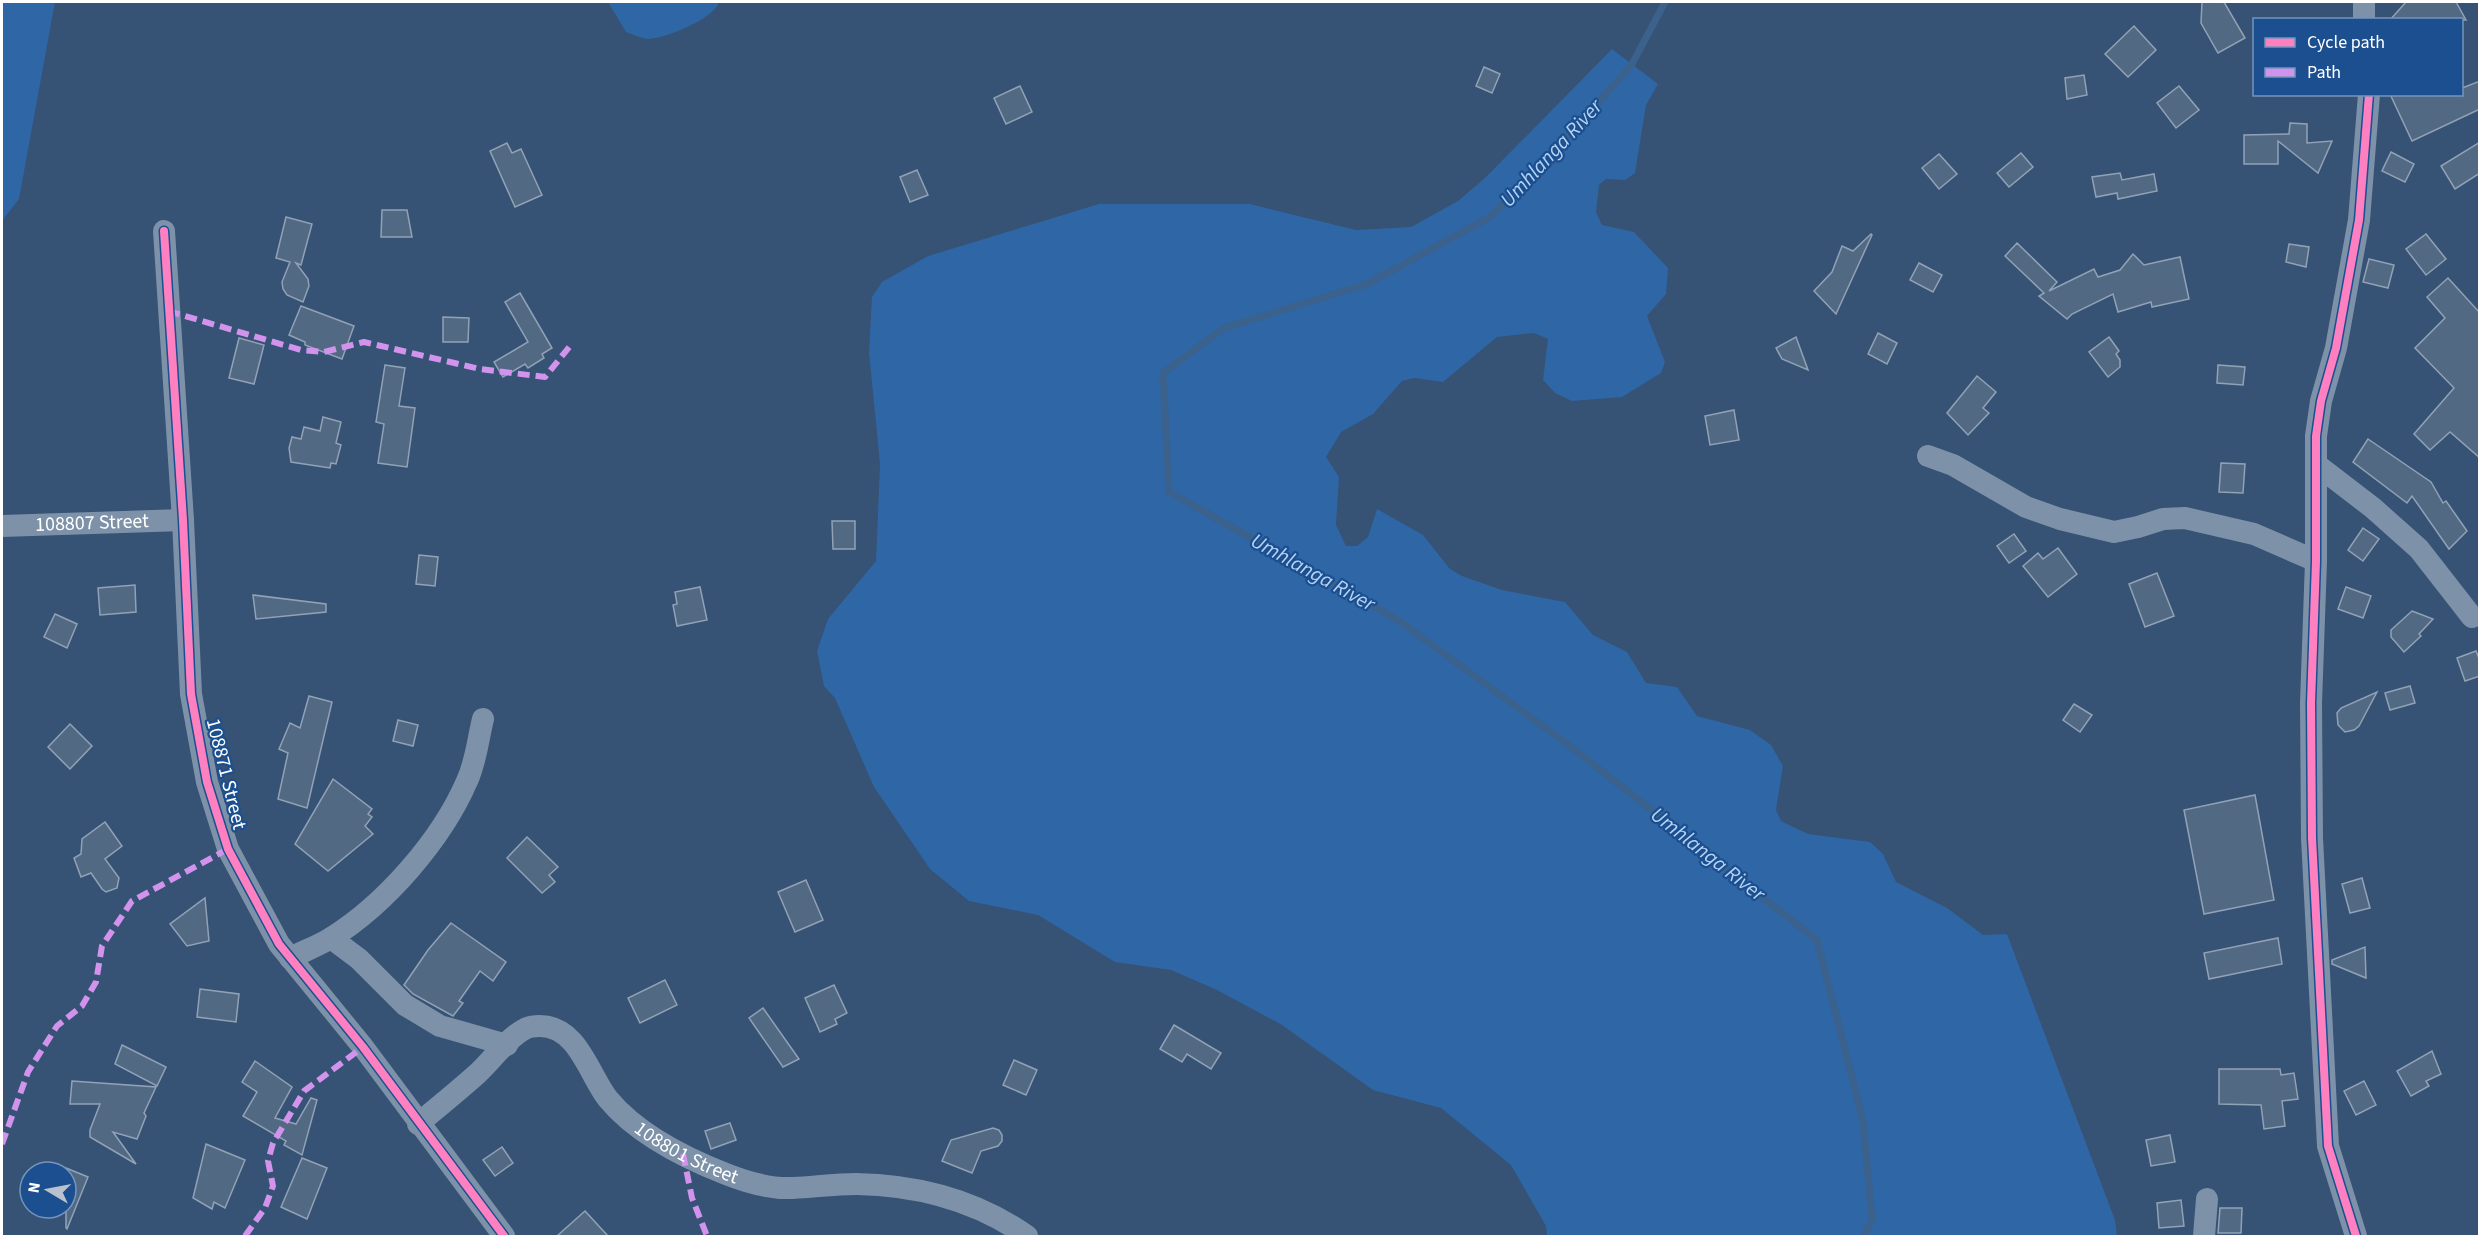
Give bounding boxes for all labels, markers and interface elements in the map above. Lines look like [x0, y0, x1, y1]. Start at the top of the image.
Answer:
legend [2253, 18, 2463, 96]
text: Cycle path [2307, 30, 2385, 55]
text: Path [2307, 60, 2341, 85]
water label: Umhlanga River [1493, 92, 1610, 214]
street label: 108807 Street [35, 507, 150, 539]
water label: Umhlanga River [1245, 525, 1381, 619]
street label: 108871 Street [199, 715, 253, 833]
water label: Umhlanga River [1644, 800, 1772, 909]
street label: 108801 Street [628, 1115, 742, 1191]
north arrow [18, 1160, 78, 1220]
text: N [22, 1180, 46, 1195]

